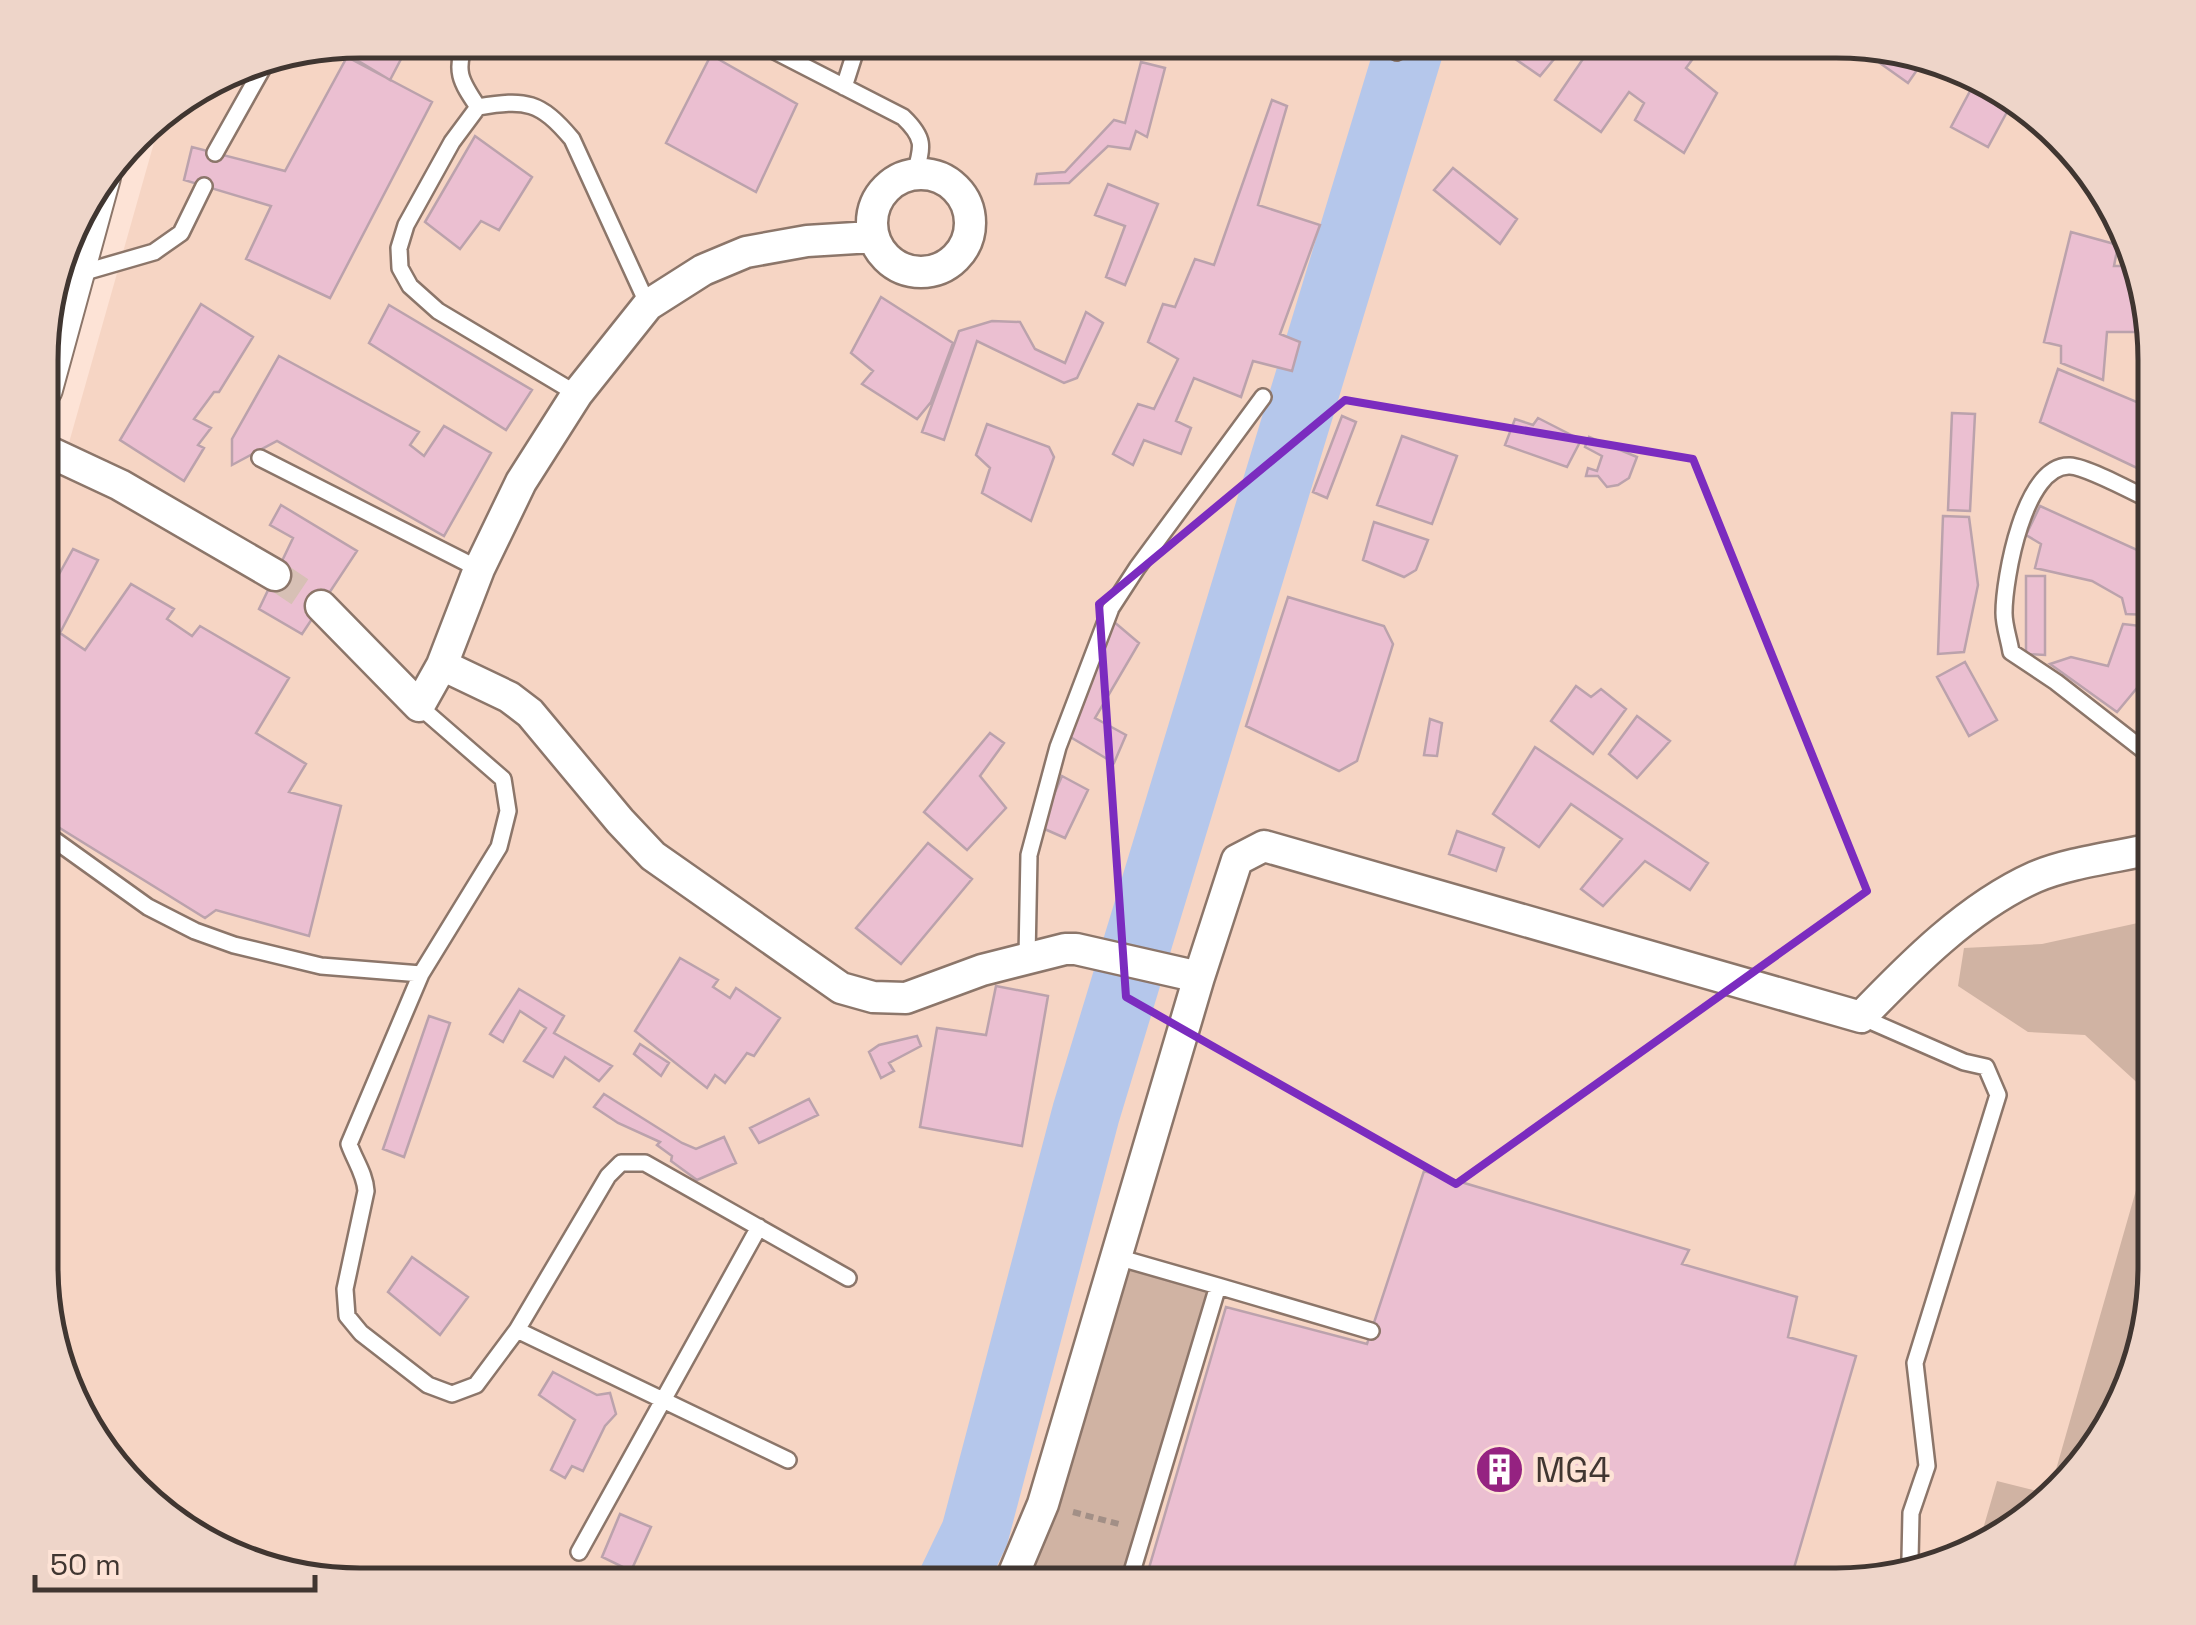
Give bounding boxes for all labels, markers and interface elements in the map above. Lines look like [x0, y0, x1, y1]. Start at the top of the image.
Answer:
building icon: MG4 [1474, 1444, 1526, 1496]
place label: MG4 [1535, 1448, 1610, 1492]
scale bar [35, 1530, 315, 1592]
text: 50 m [50, 1545, 121, 1584]

